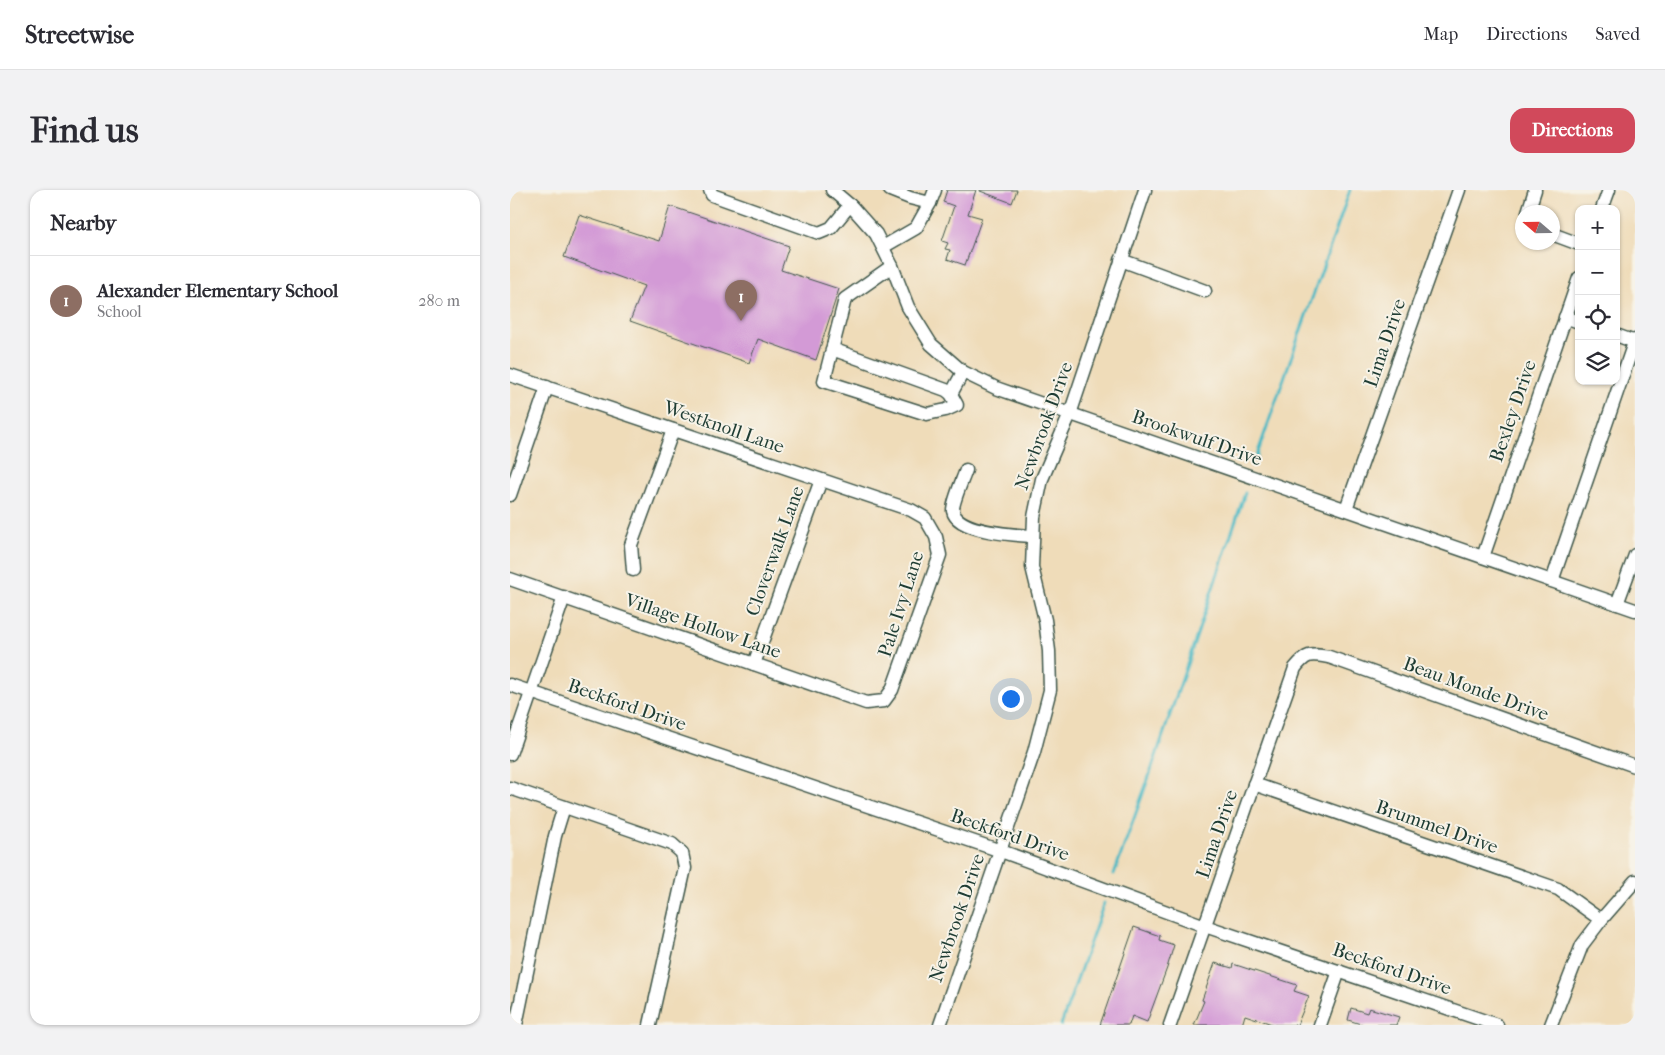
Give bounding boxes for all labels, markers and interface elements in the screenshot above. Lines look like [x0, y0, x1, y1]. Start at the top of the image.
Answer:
text: Streetwise [25, 21, 134, 49]
text: Map [1424, 24, 1458, 45]
text: Directions [1486, 24, 1567, 45]
text: Saved [1595, 24, 1640, 45]
button: Directions [1510, 108, 1635, 153]
text: Find us [30, 110, 139, 151]
north arrow [1515, 205, 1560, 250]
map controls [1575, 205, 1620, 385]
button: + [1575, 205, 1620, 250]
text: Nearby [50, 211, 116, 235]
button: − [1575, 250, 1620, 295]
text: Alexander Elementary School [97, 280, 338, 302]
pin: 1 [725, 280, 757, 321]
text: 1 [63, 291, 69, 310]
text: 280 m [418, 291, 460, 310]
button: locate [1575, 295, 1620, 340]
street label: Lima Drive [1360, 296, 1410, 390]
text: School [97, 302, 142, 321]
button: layers [1575, 340, 1620, 385]
street label: Bexley Drive [1485, 357, 1541, 465]
street label: Newbrook Drive [1011, 359, 1077, 493]
street label: Westknoll Lane [660, 396, 787, 458]
street label: Brookwulf Drive [1129, 405, 1265, 471]
street label: Cloverwalk Lane [741, 483, 809, 619]
street label: Pale Ivy Lane [874, 548, 928, 660]
street label: Village Hollow Lane [621, 589, 784, 663]
street label: Beau Monde Drive [1400, 652, 1552, 726]
street label: Beckford Drive [565, 674, 689, 736]
your location [998, 686, 1024, 712]
street label: Lima Drive [1192, 787, 1242, 881]
street label: Brummel Drive [1373, 796, 1501, 858]
street label: Beckford Drive [948, 804, 1072, 866]
street label: Newbrook Drive [925, 851, 989, 985]
street label: Beckford Drive [1330, 938, 1454, 1000]

